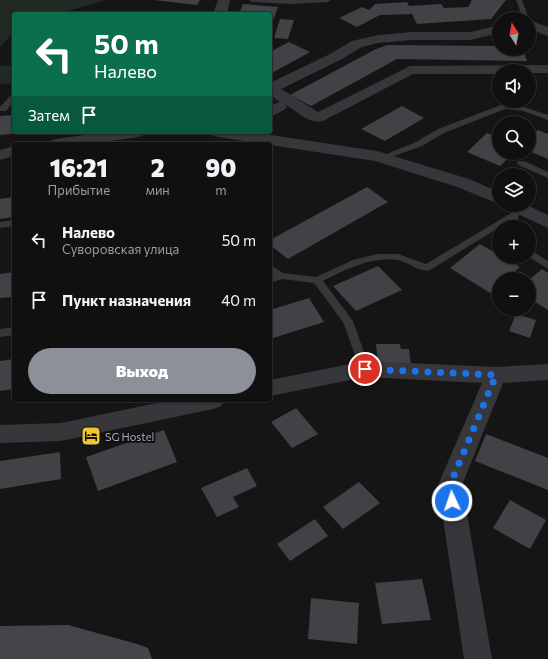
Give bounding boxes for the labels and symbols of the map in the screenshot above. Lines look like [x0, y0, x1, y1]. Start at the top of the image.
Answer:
north arrow [492, 12, 536, 56]
pin [348, 352, 382, 386]
hotel icon: SG Hostel [80, 425, 102, 447]
place label: SG Hostel [105, 430, 154, 443]
position arrow [431, 480, 473, 522]

